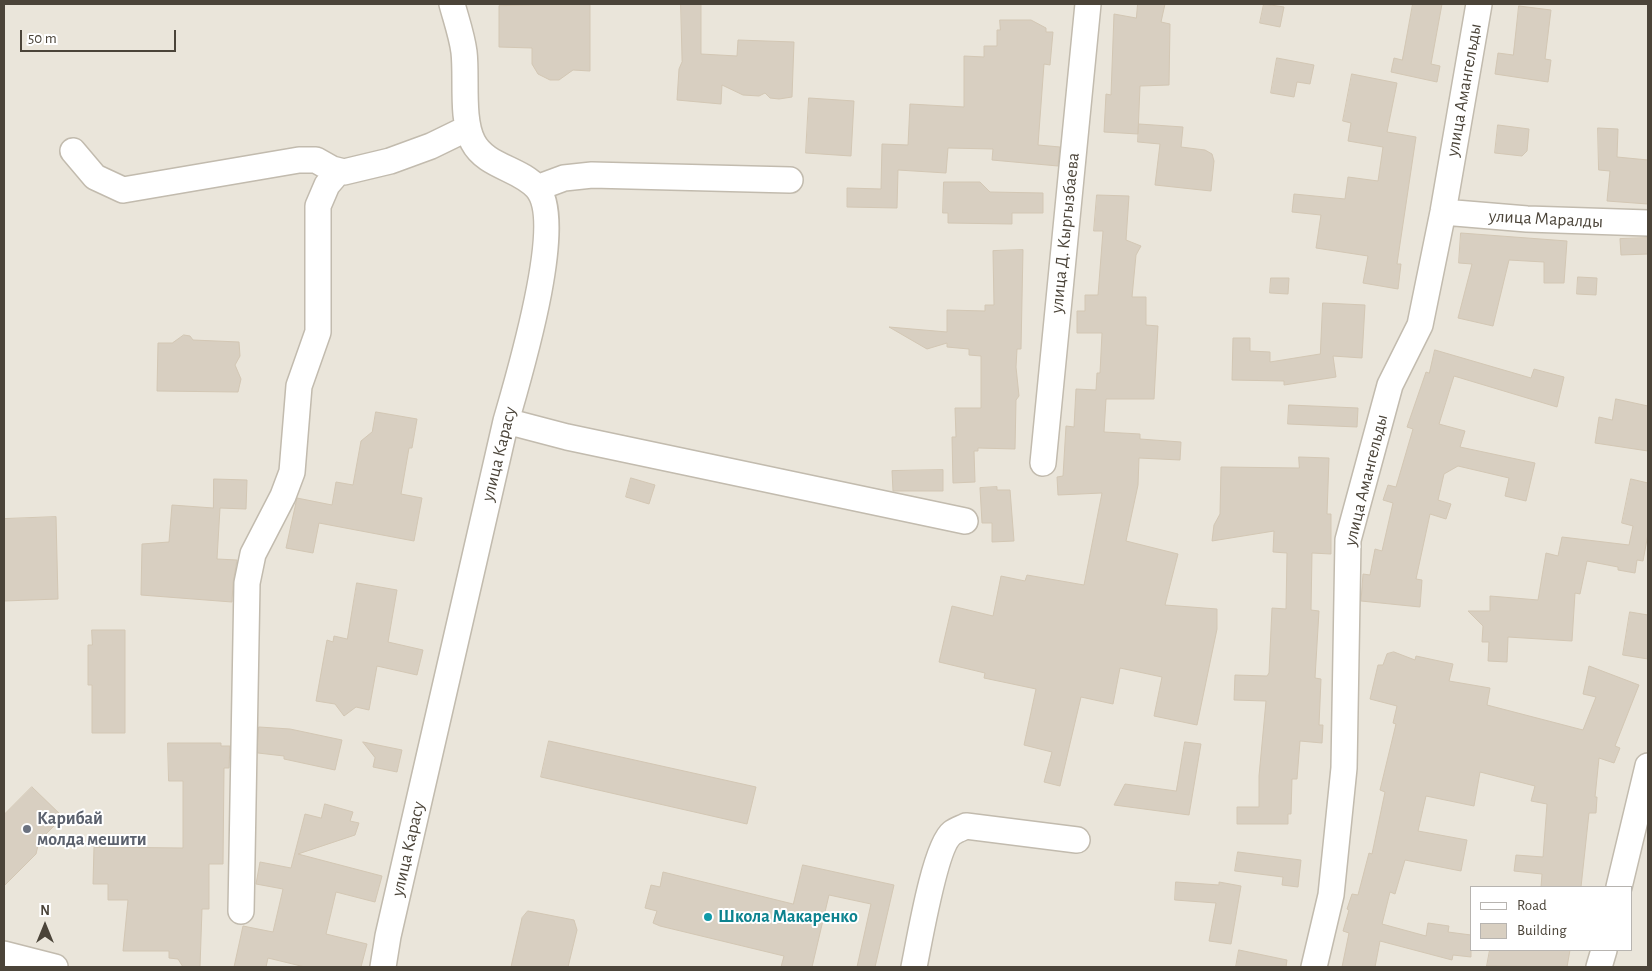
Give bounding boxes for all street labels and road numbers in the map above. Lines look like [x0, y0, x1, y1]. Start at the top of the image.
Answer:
street label: улица Амангельды [1442, 22, 1486, 158]
street label: улица Д. Кыргызбаева [1046, 152, 1084, 314]
street label: улица Маралды [1488, 205, 1604, 233]
street label: улица Карасу [477, 404, 521, 504]
street label: улица Амангельды [1339, 412, 1393, 548]
street label: улица Карасу [387, 799, 429, 899]

